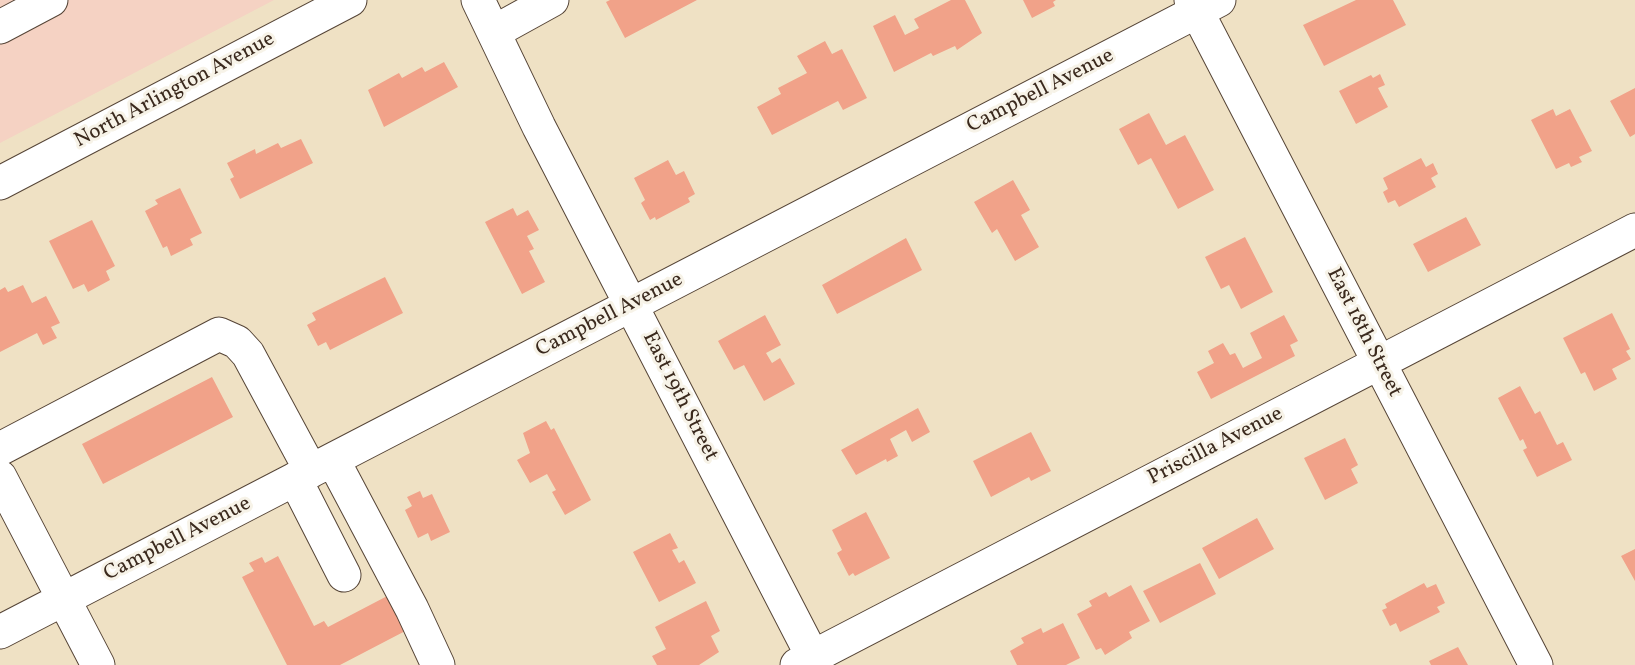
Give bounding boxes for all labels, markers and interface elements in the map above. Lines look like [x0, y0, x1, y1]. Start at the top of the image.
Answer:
street label: North Arlington Avenue [71, 28, 279, 154]
street label: Campbell Avenue [963, 44, 1119, 140]
street label: East 18th Street [1320, 264, 1406, 402]
street label: Campbell Avenue [532, 268, 688, 364]
street label: East 19th Street [636, 328, 722, 466]
street label: Priscilla Avenue [1144, 402, 1288, 492]
street label: Campbell Avenue [100, 492, 256, 588]

